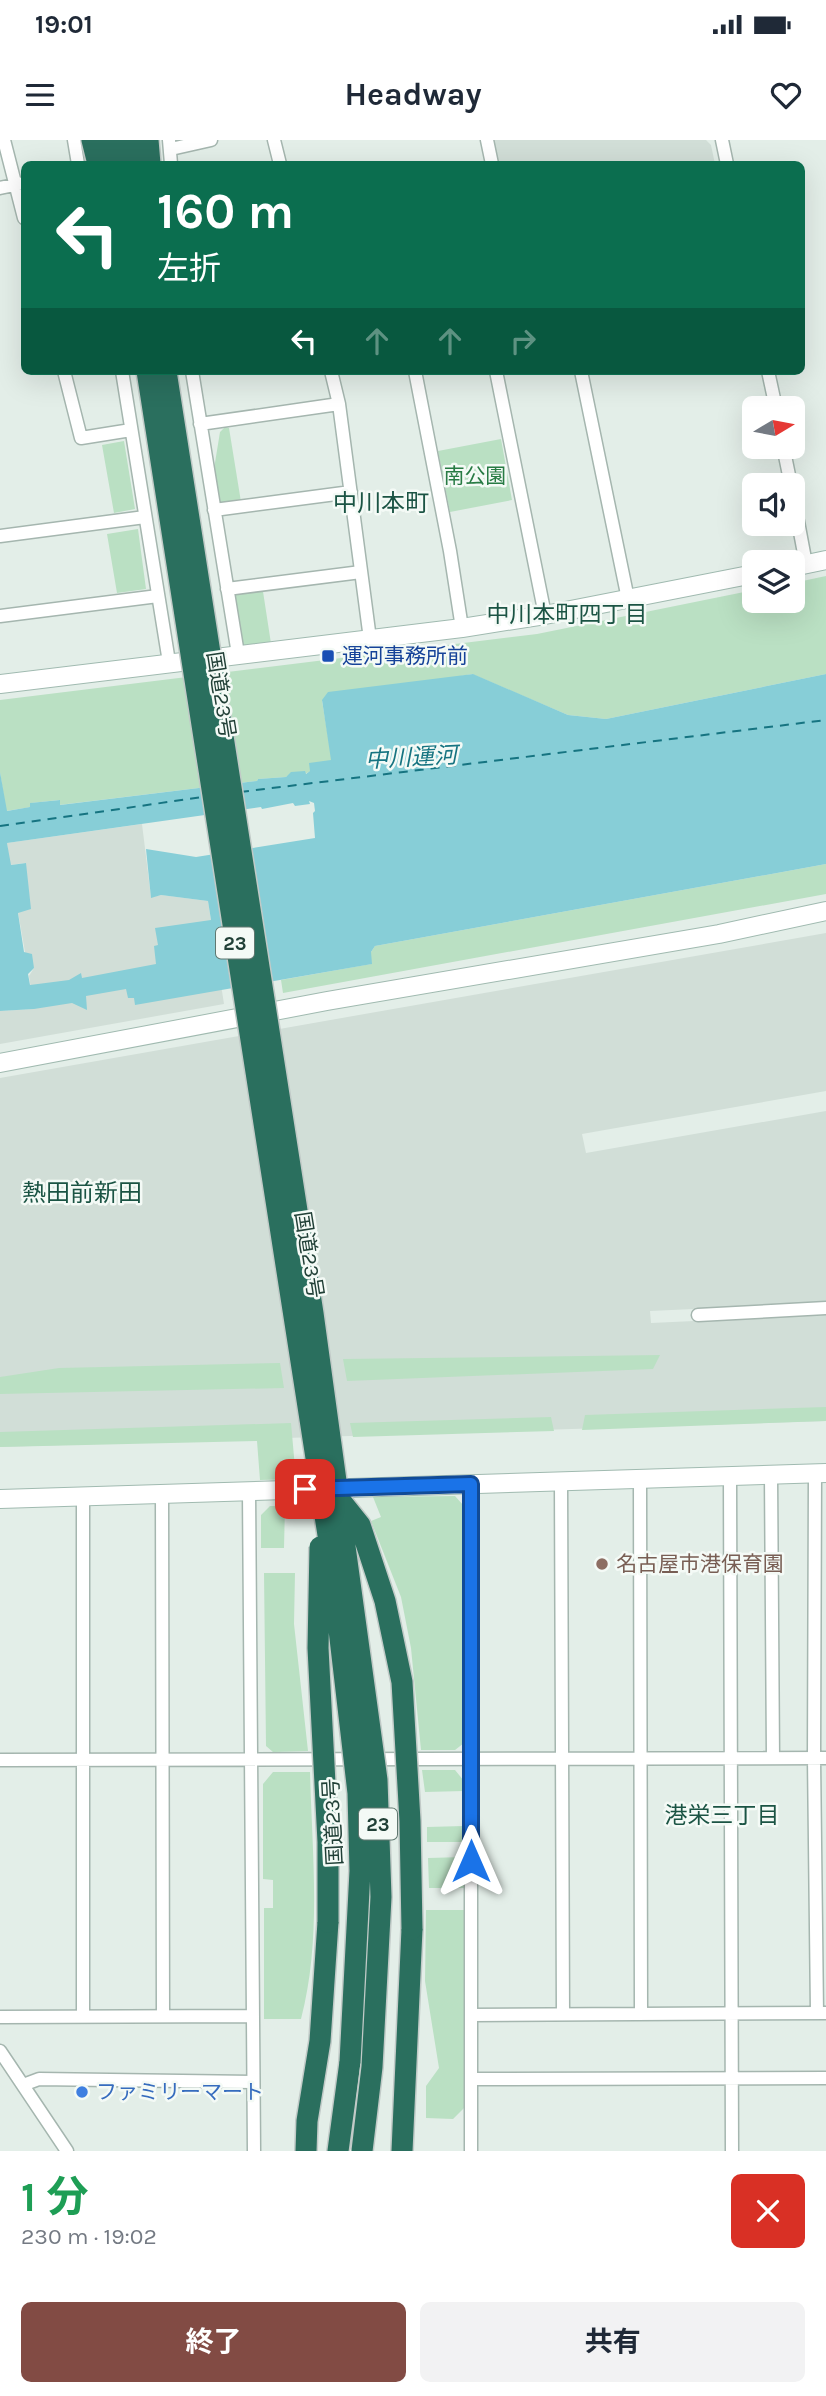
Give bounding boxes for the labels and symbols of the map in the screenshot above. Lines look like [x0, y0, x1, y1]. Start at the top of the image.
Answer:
north arrow [742, 396, 805, 458]
park label: 南公園 [444, 464, 507, 488]
district label: 中川本町 [333, 489, 429, 517]
district label: 中川本町四丁目 [487, 601, 648, 628]
place label: 運河事務所前 [342, 644, 468, 668]
marker: 運河事務所前 [320, 648, 336, 664]
street label: 国道23号 [202, 650, 240, 740]
water label: 中川運河 [364, 741, 462, 773]
road number: 23 [216, 928, 254, 958]
district label: 熱田前新田 [22, 1179, 142, 1207]
street label: 国道23号 [290, 1210, 328, 1300]
pin [275, 1459, 335, 1519]
place label: 名古屋市港保育園 [616, 1552, 784, 1576]
marker: 名古屋市港保育園 [594, 1556, 610, 1572]
street label: 国道23号 [319, 1778, 347, 1866]
district label: 港栄三丁目 [665, 1802, 780, 1829]
road number: 23 [359, 1808, 397, 1840]
position arrow [434, 1824, 508, 1898]
place label: ファミリーマート [96, 2080, 264, 2104]
marker: ファミリーマート [74, 2084, 90, 2100]

